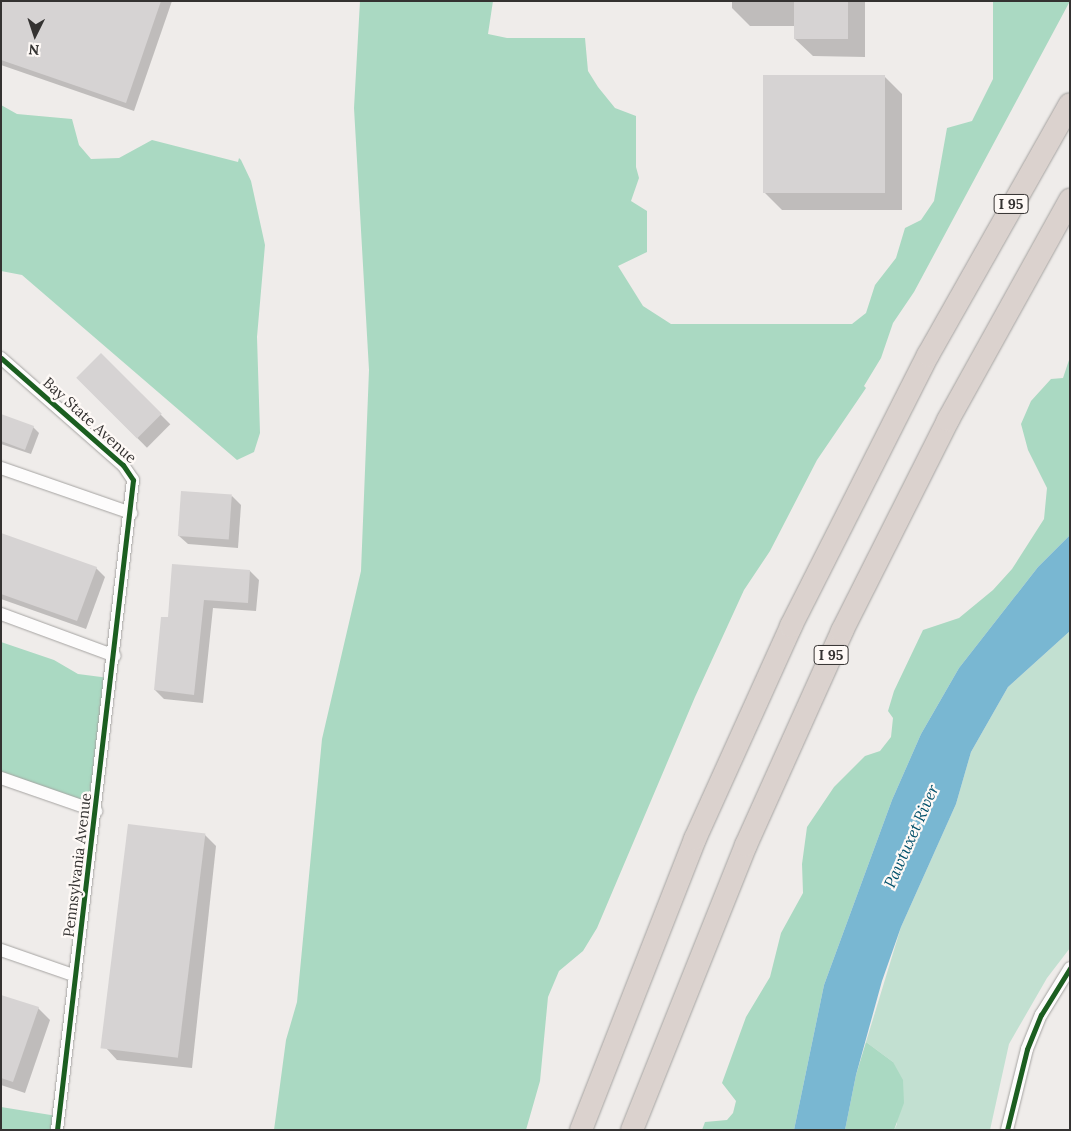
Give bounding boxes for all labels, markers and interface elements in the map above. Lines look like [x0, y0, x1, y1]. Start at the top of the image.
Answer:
north arrow [10, 10, 60, 60]
text: N [28, 41, 40, 59]
road number: I 95 [994, 192, 1028, 215]
street label: Bay State Avenue [40, 373, 140, 467]
road number: I 95 [814, 644, 848, 666]
water label: Pawtuxet River [880, 781, 942, 891]
street label: Pennsylvania Avenue [59, 792, 95, 938]

